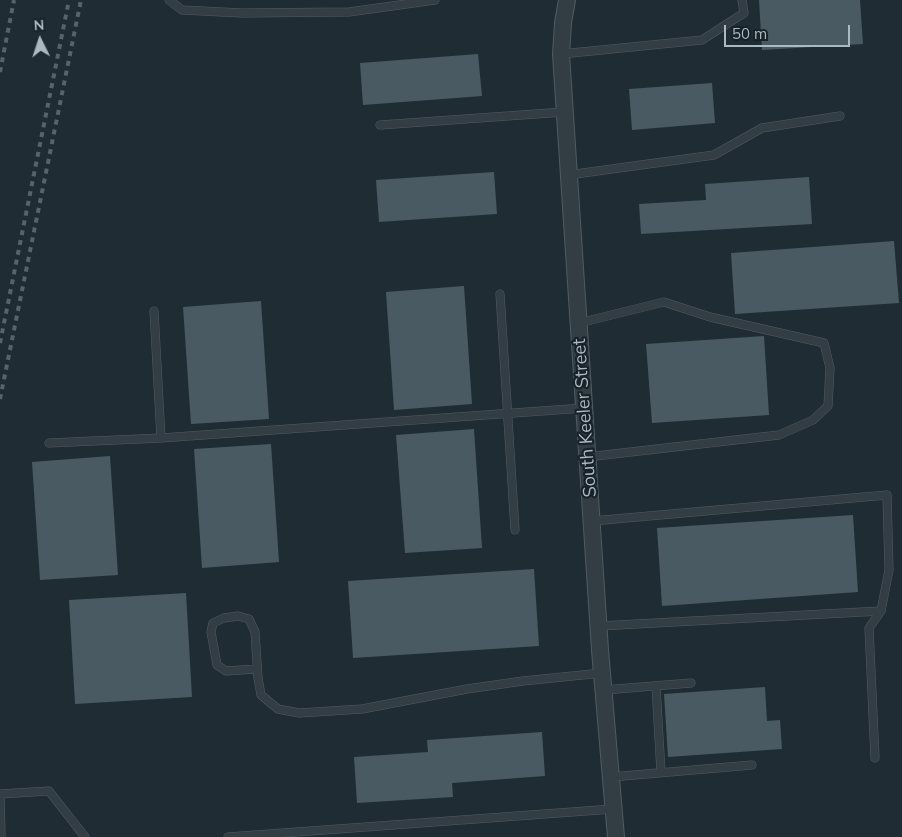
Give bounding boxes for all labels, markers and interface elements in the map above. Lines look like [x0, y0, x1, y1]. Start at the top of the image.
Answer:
north arrow [15, 15, 65, 65]
scale bar [727, 15, 853, 47]
text: N [33, 16, 45, 34]
text: 50 m [732, 24, 767, 43]
street label: South Keeler Street [569, 338, 601, 498]

